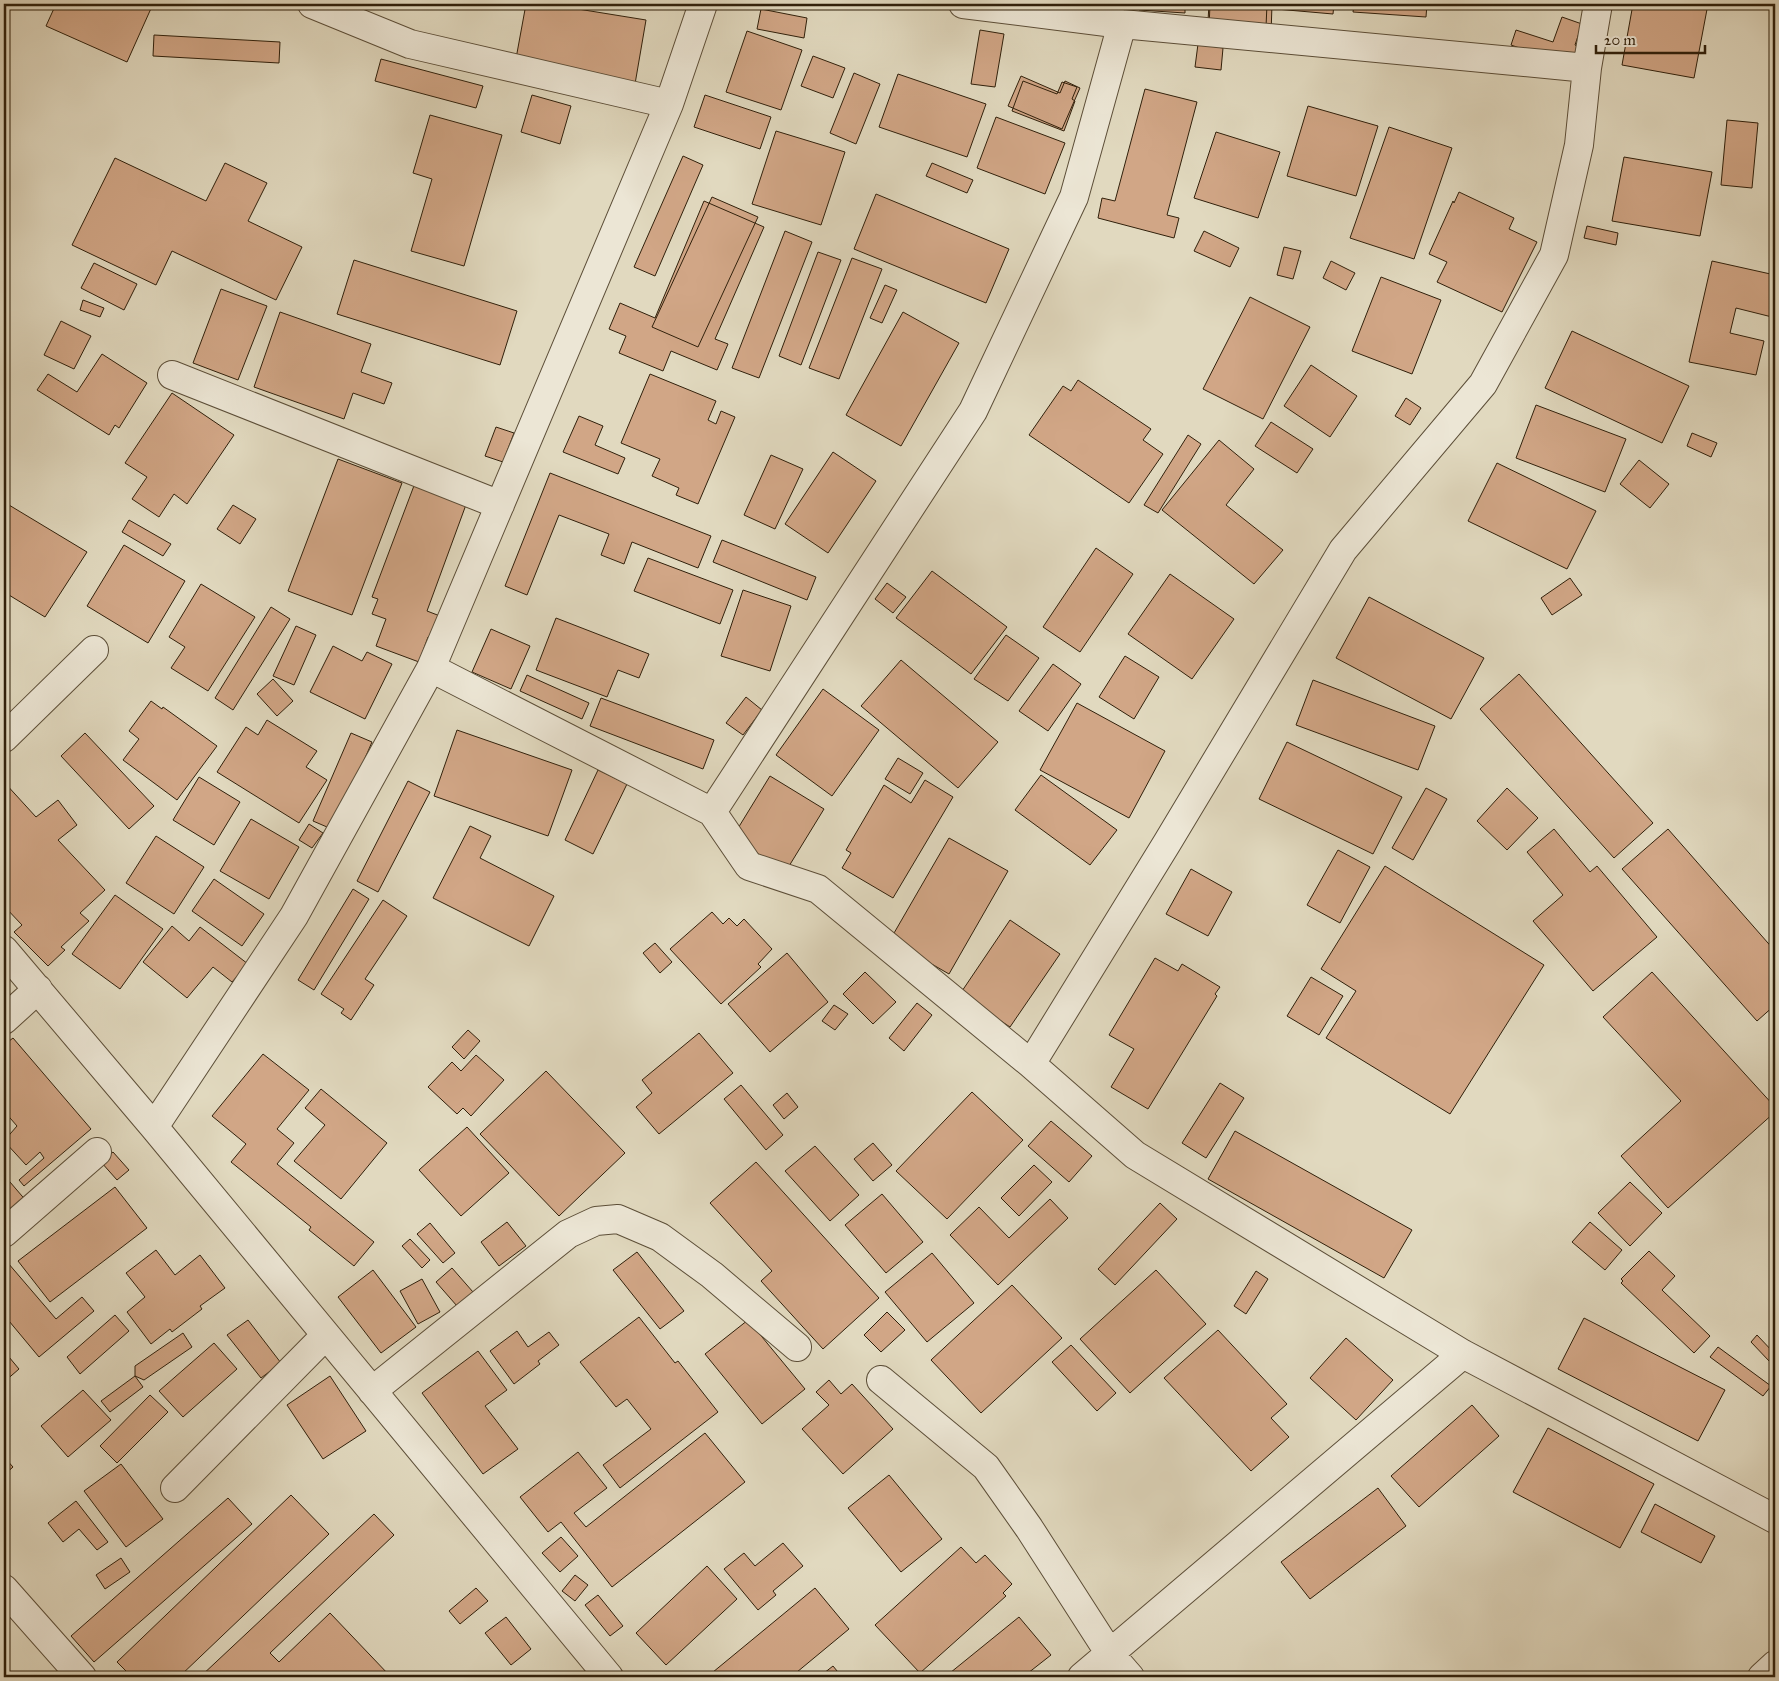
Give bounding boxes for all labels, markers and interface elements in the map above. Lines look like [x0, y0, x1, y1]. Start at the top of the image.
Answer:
scale bar [1596, 22, 1705, 54]
text: 20 m [1604, 31, 1636, 49]

